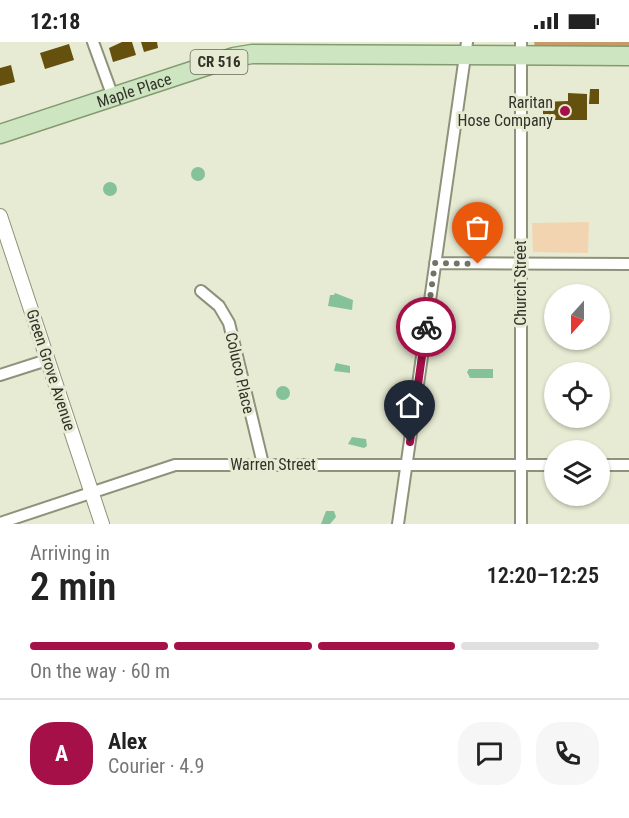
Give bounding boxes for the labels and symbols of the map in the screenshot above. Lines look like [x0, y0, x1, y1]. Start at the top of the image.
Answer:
road number: CR 516 [190, 50, 248, 74]
street label: Maple Place [94, 69, 174, 111]
place label: Raritan Hose Company [457, 93, 553, 130]
marker: Raritan Hose Company [558, 104, 572, 118]
pin [452, 202, 503, 264]
street label: Church Street [511, 240, 530, 326]
north arrow [544, 284, 610, 350]
courier [396, 297, 456, 357]
street label: Green Grove Avenue [22, 307, 80, 433]
street label: Coluco Place [221, 331, 259, 415]
pin [384, 380, 435, 442]
street label: Warren Street [230, 455, 316, 474]

